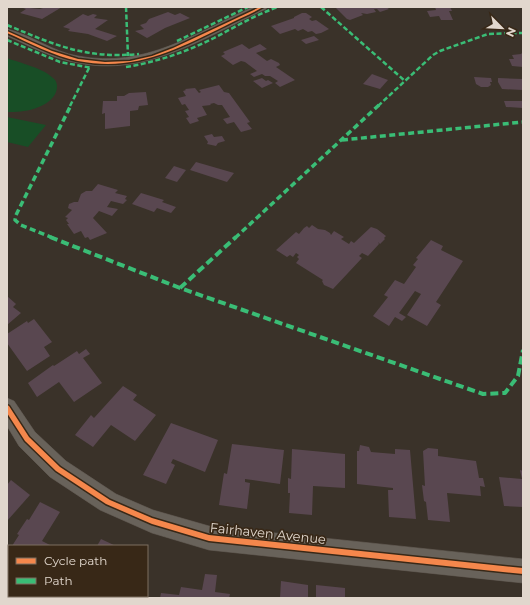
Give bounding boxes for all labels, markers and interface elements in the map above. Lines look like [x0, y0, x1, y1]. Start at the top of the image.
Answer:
north arrow [482, 8, 522, 48]
text: N [503, 25, 519, 39]
street label: Fairhaven Avenue [209, 519, 327, 547]
legend [8, 545, 148, 597]
text: Cycle path [44, 553, 107, 568]
text: Path [44, 573, 73, 588]

